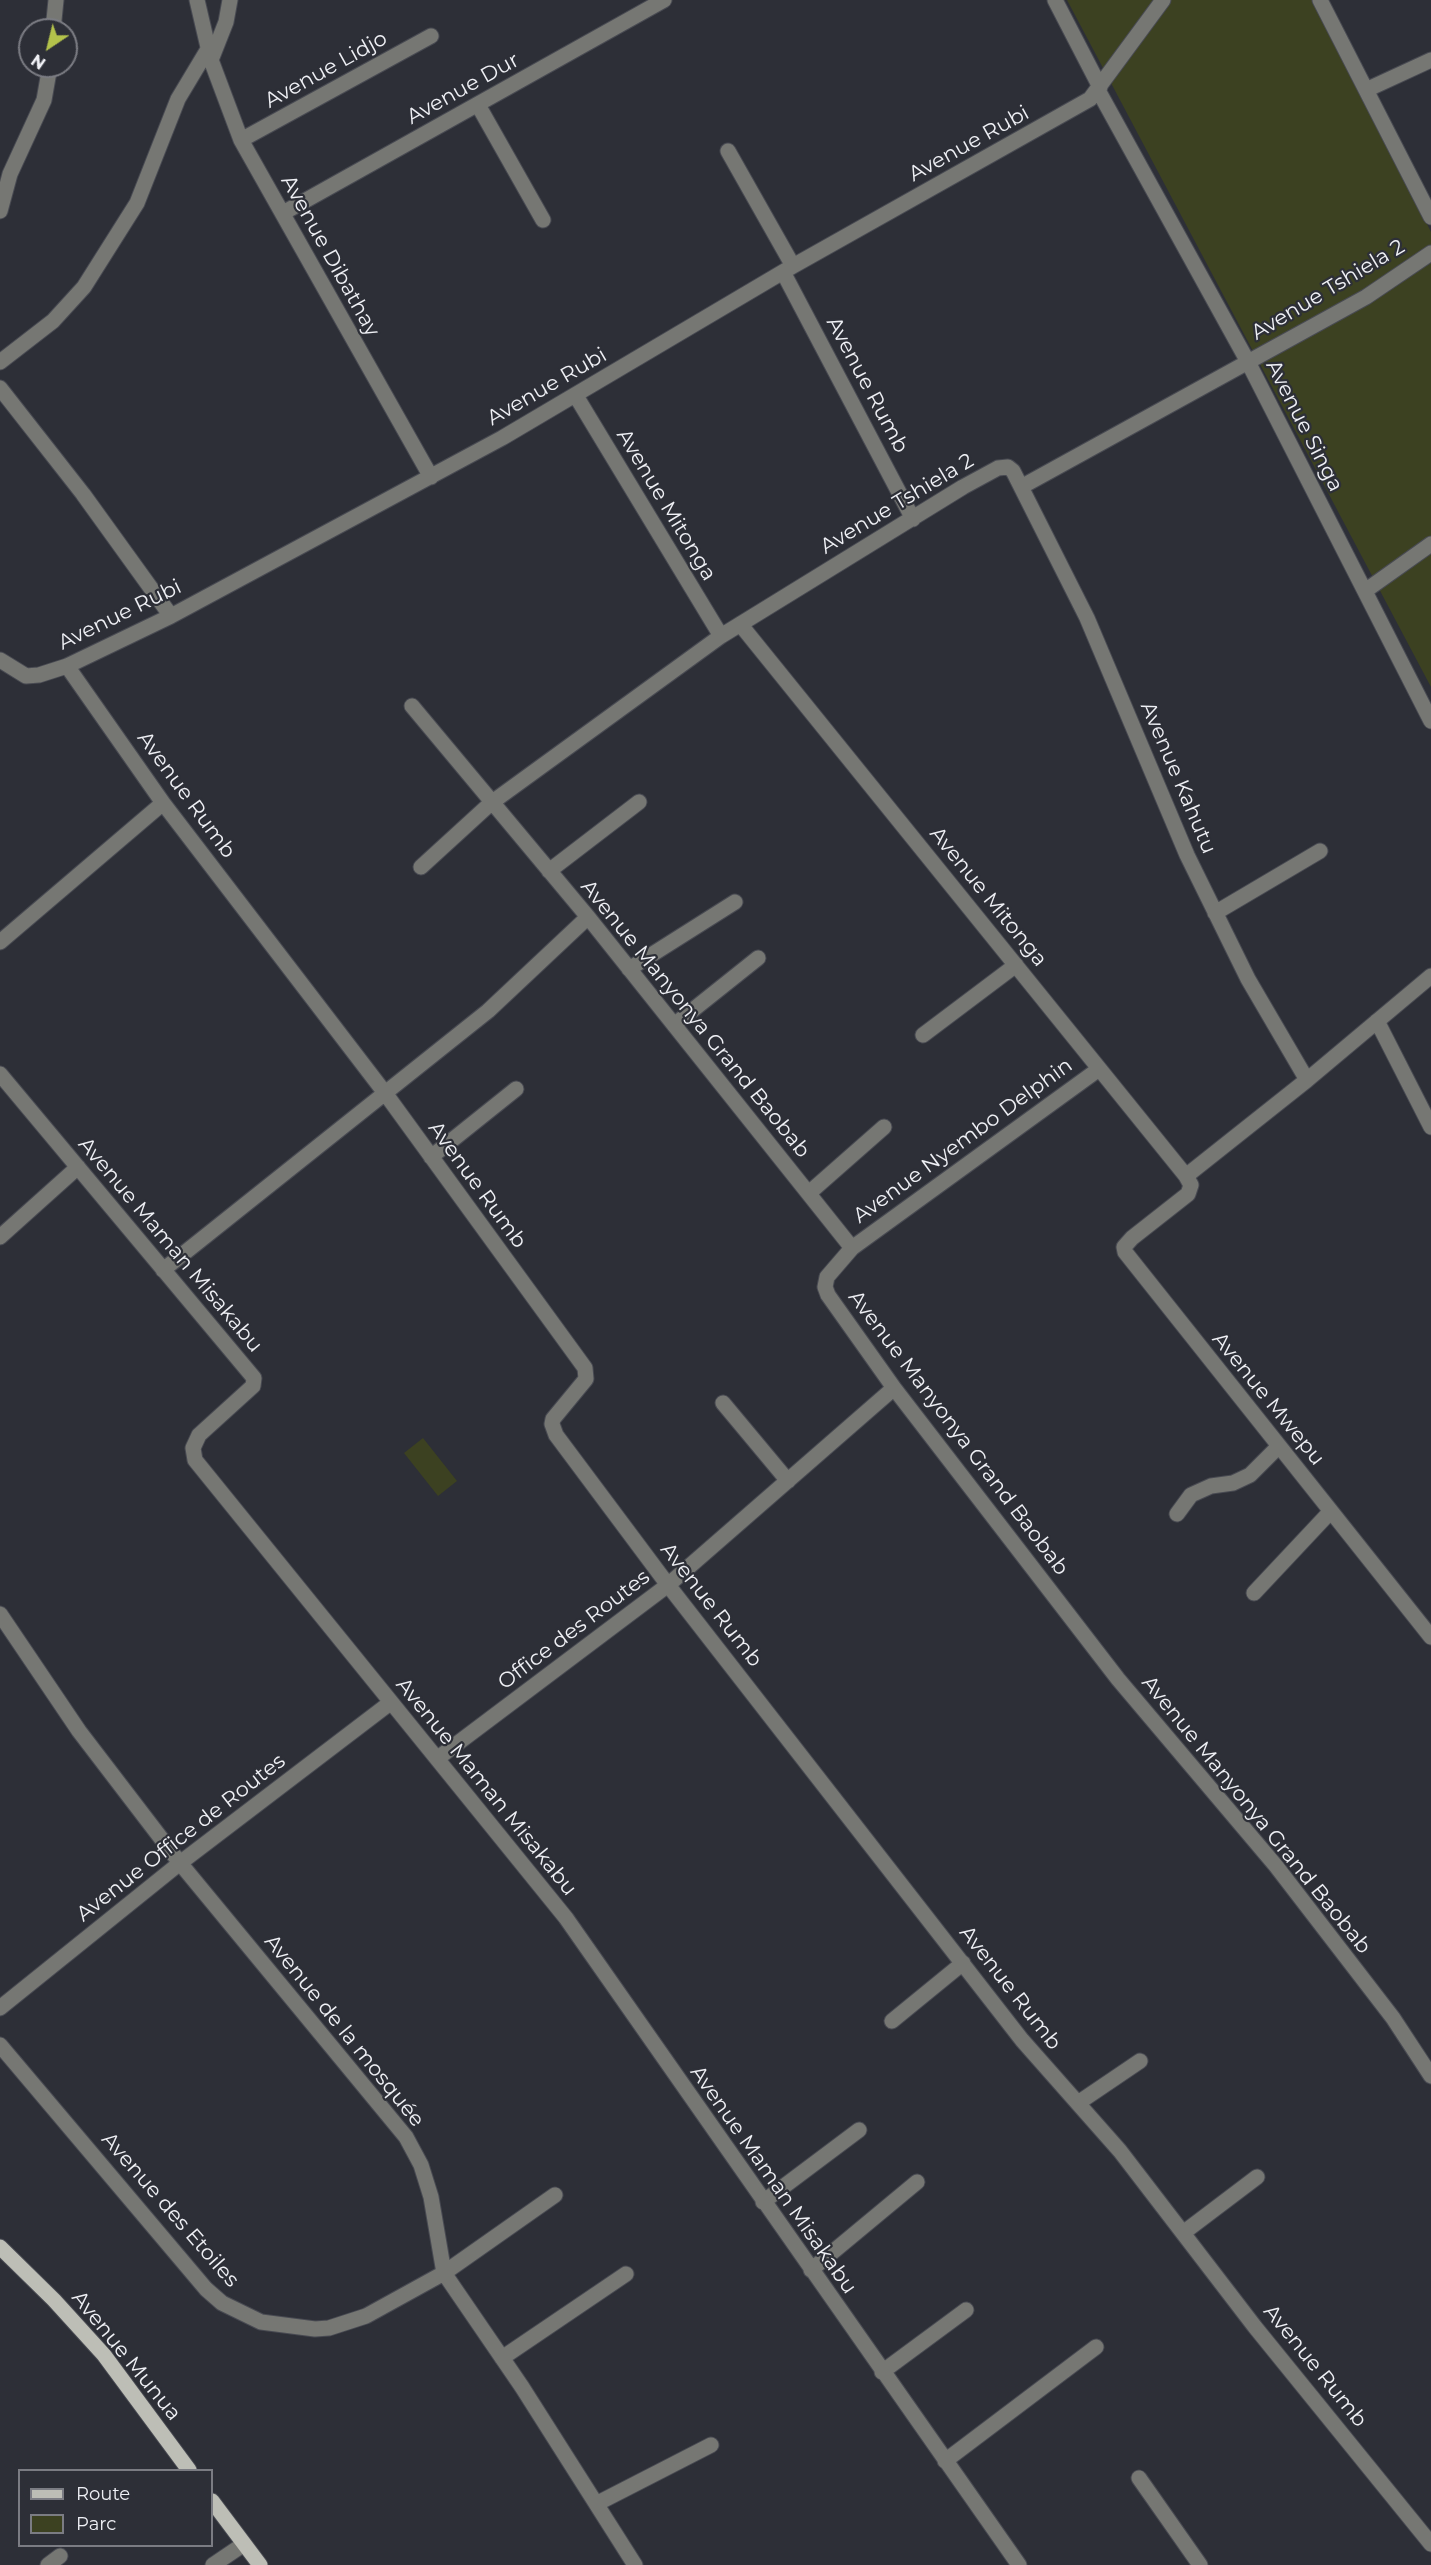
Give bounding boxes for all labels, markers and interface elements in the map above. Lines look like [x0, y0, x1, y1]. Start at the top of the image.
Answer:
north arrow [18, 18, 78, 78]
street label: Avenue Lidjo [260, 26, 392, 114]
street label: Avenue Dur [402, 48, 524, 130]
text: N [28, 50, 49, 73]
street label: Avenue Rubi [904, 101, 1034, 187]
street label: Avenue Dibathay [275, 171, 385, 341]
street label: Avenue Tshiela 2 [1247, 234, 1409, 346]
street label: Avenue Rumb [821, 313, 913, 457]
street label: Avenue Rubi [483, 343, 611, 431]
street label: Avenue Singa [1260, 356, 1348, 496]
street label: Avenue Mitonga [611, 425, 721, 585]
street label: Avenue Tshiela 2 [816, 448, 978, 560]
street label: Avenue Rubi [54, 574, 186, 656]
street label: Avenue Kahutu [1135, 698, 1221, 858]
street label: Avenue Rumb [132, 727, 240, 863]
street label: Avenue Mitonga [924, 822, 1052, 972]
street label: Avenue Manyonya Grand Baobab [575, 875, 815, 1163]
street label: Avenue Nyembo Delphin [849, 1053, 1077, 1229]
street label: Avenue Rumb [423, 1117, 531, 1253]
street label: Avenue Maman Misakabu [73, 1132, 267, 1358]
street label: Avenue Manyonya Grand Baobab [843, 1286, 1073, 1580]
street label: Avenue Mwepu [1207, 1327, 1329, 1471]
street label: Avenue Rumb [655, 1538, 767, 1672]
street label: Office des Routes [493, 1565, 655, 1695]
street label: Avenue Manyonya Grand Baobab [1136, 1671, 1376, 1959]
street label: Avenue Maman Misakabu [390, 1673, 582, 1901]
street label: Avenue Office de Routes [72, 1749, 290, 1927]
street label: Avenue Rumb [954, 1921, 1066, 2055]
street label: Avenue de la mosquée [259, 1930, 429, 2132]
street label: Avenue Maman Misakabu [684, 2061, 862, 2299]
street label: Avenue des Etoiles [96, 2128, 244, 2292]
street label: Avenue Munua [66, 2286, 186, 2426]
street label: Avenue Rumb [1258, 2300, 1372, 2432]
legend [18, 2469, 213, 2547]
text: Route [76, 2483, 130, 2505]
text: Parc [76, 2513, 116, 2535]

